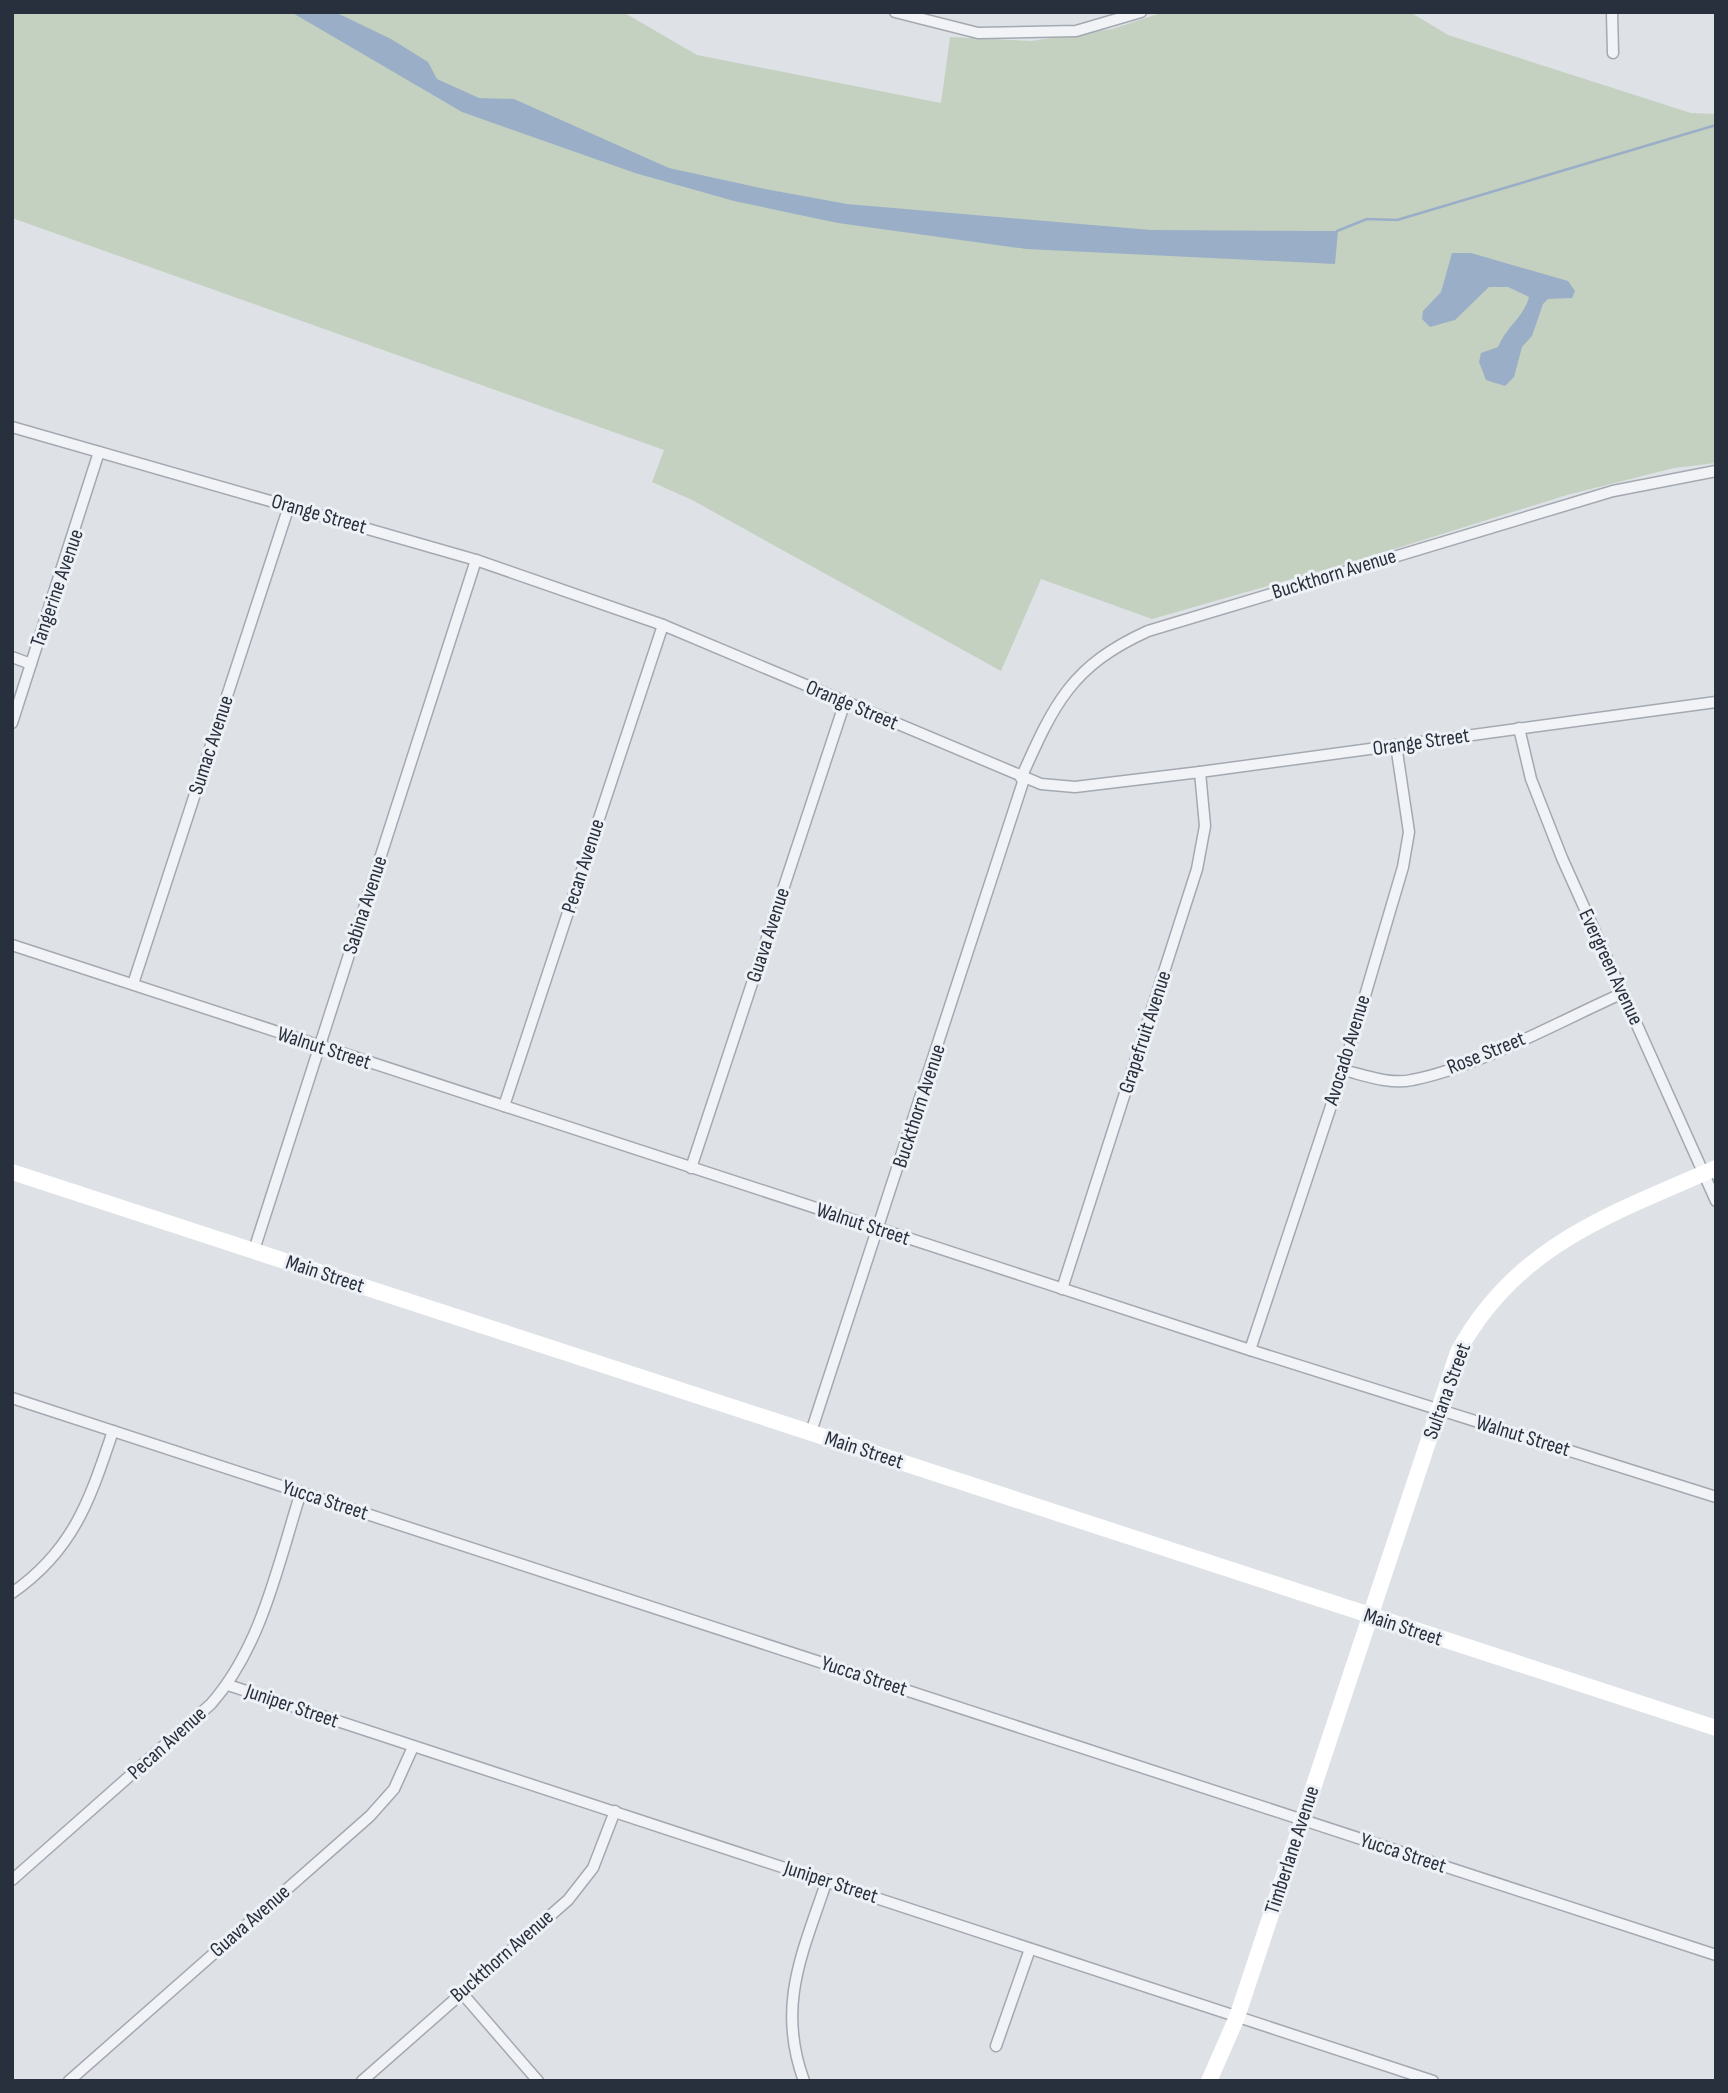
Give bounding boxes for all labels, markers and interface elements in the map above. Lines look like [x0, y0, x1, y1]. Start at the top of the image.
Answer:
street label: Orange Street [269, 489, 369, 539]
street label: Tangerine Avenue [25, 526, 89, 650]
street label: Buckthorn Avenue [1269, 543, 1399, 605]
street label: Orange Street [802, 674, 902, 736]
street label: Sumac Avenue [183, 692, 239, 798]
street label: Orange Street [1371, 723, 1471, 761]
street label: Pecan Avenue [556, 816, 610, 916]
street label: Sabina Avenue [337, 853, 393, 957]
street label: Guava Avenue [741, 885, 795, 985]
street label: Evergreen Avenue [1573, 905, 1649, 1029]
street label: Grapefruit Avenue [1113, 968, 1177, 1096]
street label: Avocado Avenue [1318, 992, 1376, 1109]
street label: Walnut Street [274, 1021, 374, 1075]
street label: Rose Street [1443, 1026, 1529, 1080]
street label: Buckthorn Avenue [887, 1041, 951, 1171]
street label: Walnut Street [813, 1197, 913, 1251]
street label: Main Street [283, 1250, 367, 1298]
street label: Sultana Street [1418, 1339, 1476, 1443]
street label: Walnut Street [1473, 1410, 1573, 1462]
street label: Main Street [822, 1426, 906, 1474]
street label: Yucca Street [279, 1474, 371, 1526]
street label: Main Street [1361, 1603, 1445, 1651]
street label: Yucca Street [818, 1650, 910, 1702]
street label: Juniper Street [241, 1678, 342, 1734]
street label: Pecan Avenue [123, 1701, 211, 1785]
street label: Timberlane Avenue [1260, 1783, 1324, 1917]
street label: Yucca Street [1357, 1827, 1449, 1879]
street label: Juniper Street [780, 1855, 881, 1909]
street label: Guava Avenue [205, 1879, 295, 1963]
street label: Buckthorn Avenue [445, 1904, 559, 2008]

